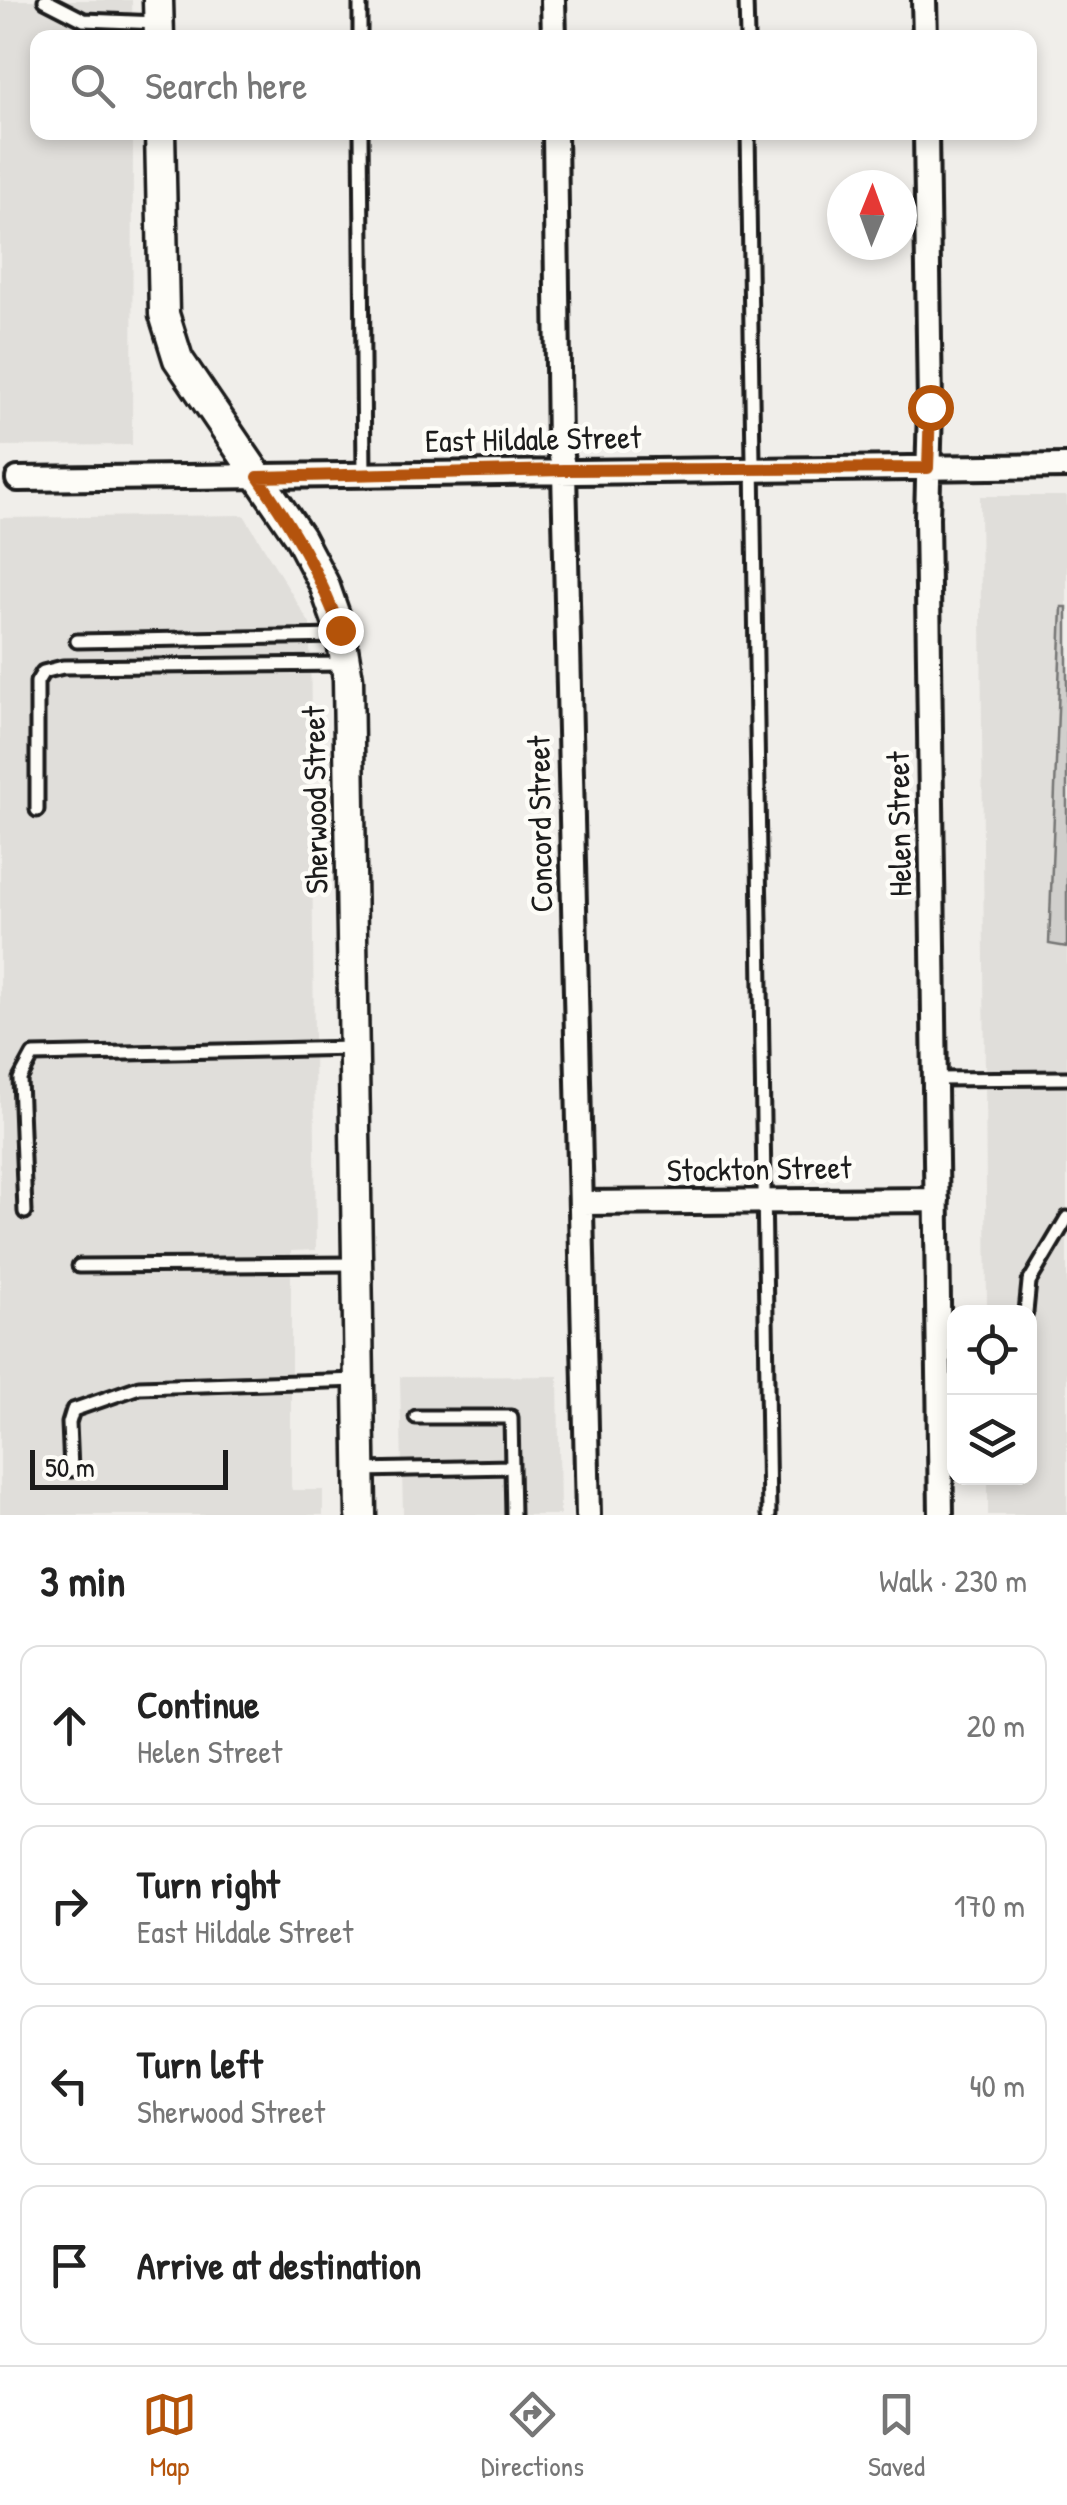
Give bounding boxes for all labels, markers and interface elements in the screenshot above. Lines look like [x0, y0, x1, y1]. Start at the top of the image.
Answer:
search box [30, 30, 1037, 140]
icon: search [65, 58, 120, 113]
text: Search here [145, 59, 307, 111]
north arrow [827, 170, 917, 260]
route start [908, 385, 954, 431]
street label: East Hildale Street [425, 415, 642, 462]
route end [318, 608, 364, 654]
street label: Sherwood Street [291, 705, 338, 894]
street label: Concord Street [516, 734, 563, 913]
street label: Helen Street [876, 750, 921, 897]
street label: Stockton Street [666, 1145, 853, 1192]
map controls [947, 1305, 1037, 1485]
button: locate [947, 1305, 1037, 1395]
button: layers [947, 1395, 1037, 1485]
scale bar [30, 1445, 228, 1490]
text: 50 m [45, 1448, 95, 1486]
text: 3 min [40, 1552, 125, 1609]
text: Walk · 230 m [879, 1559, 1027, 1602]
text: Continue [137, 1678, 259, 1730]
icon: ahead [42, 1698, 97, 1753]
text: 20 m [967, 1704, 1025, 1747]
text: Helen Street [137, 1730, 282, 1773]
text: Turn right [137, 1858, 280, 1910]
icon: right [42, 1878, 97, 1933]
text: 170 m [954, 1884, 1025, 1927]
text: East Hildale Street [137, 1910, 353, 1953]
text: Turn left [137, 2038, 262, 2090]
icon: left [42, 2058, 97, 2113]
text: 40 m [970, 2064, 1025, 2107]
text: Sherwood Street [137, 2090, 325, 2133]
icon: arrive [42, 2238, 97, 2293]
text: Arrive at destination [137, 2239, 421, 2291]
tab: Map [142, 2387, 197, 2485]
tab: Directions [481, 2387, 584, 2485]
tab: Saved [868, 2387, 925, 2485]

